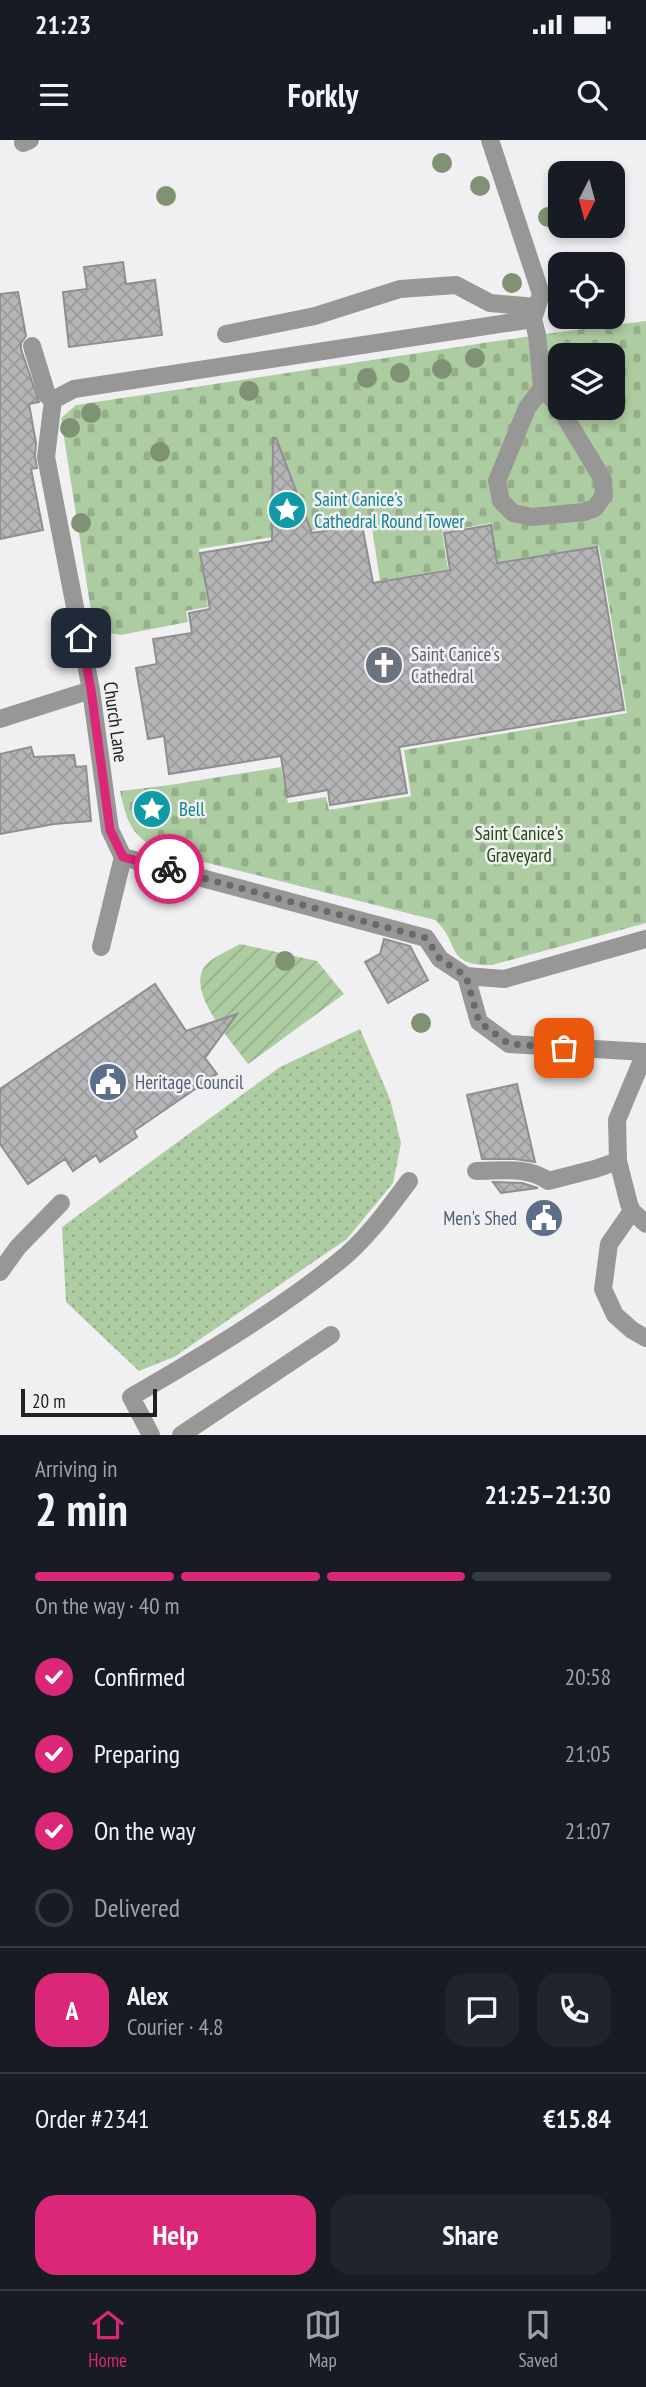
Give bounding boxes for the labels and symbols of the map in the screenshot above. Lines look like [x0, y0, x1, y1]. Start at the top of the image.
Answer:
north arrow [548, 161, 625, 238]
place label: Saint Canice's Cathedral Round Tower [314, 487, 465, 533]
place icon: Saint Canice's Cathedral Round Tower [266, 489, 308, 531]
pin [51, 608, 111, 668]
place label: Saint Canice's Cathedral [411, 642, 500, 688]
church icon: Saint Canice's Cathedral [363, 644, 405, 686]
street label: Church Lane [98, 680, 134, 764]
place icon: Bell [131, 788, 173, 830]
place label: Bell [179, 797, 205, 821]
park label: Saint Canice's Graveyard [475, 821, 563, 867]
courier [134, 834, 204, 904]
pin [534, 1018, 594, 1078]
public building icon: Heritage Council [87, 1061, 129, 1103]
place label: Heritage Council [135, 1070, 244, 1094]
public building icon: Men's Shed [523, 1197, 565, 1239]
place label: Men's Shed [443, 1206, 517, 1230]
scale bar [21, 1386, 158, 1418]

